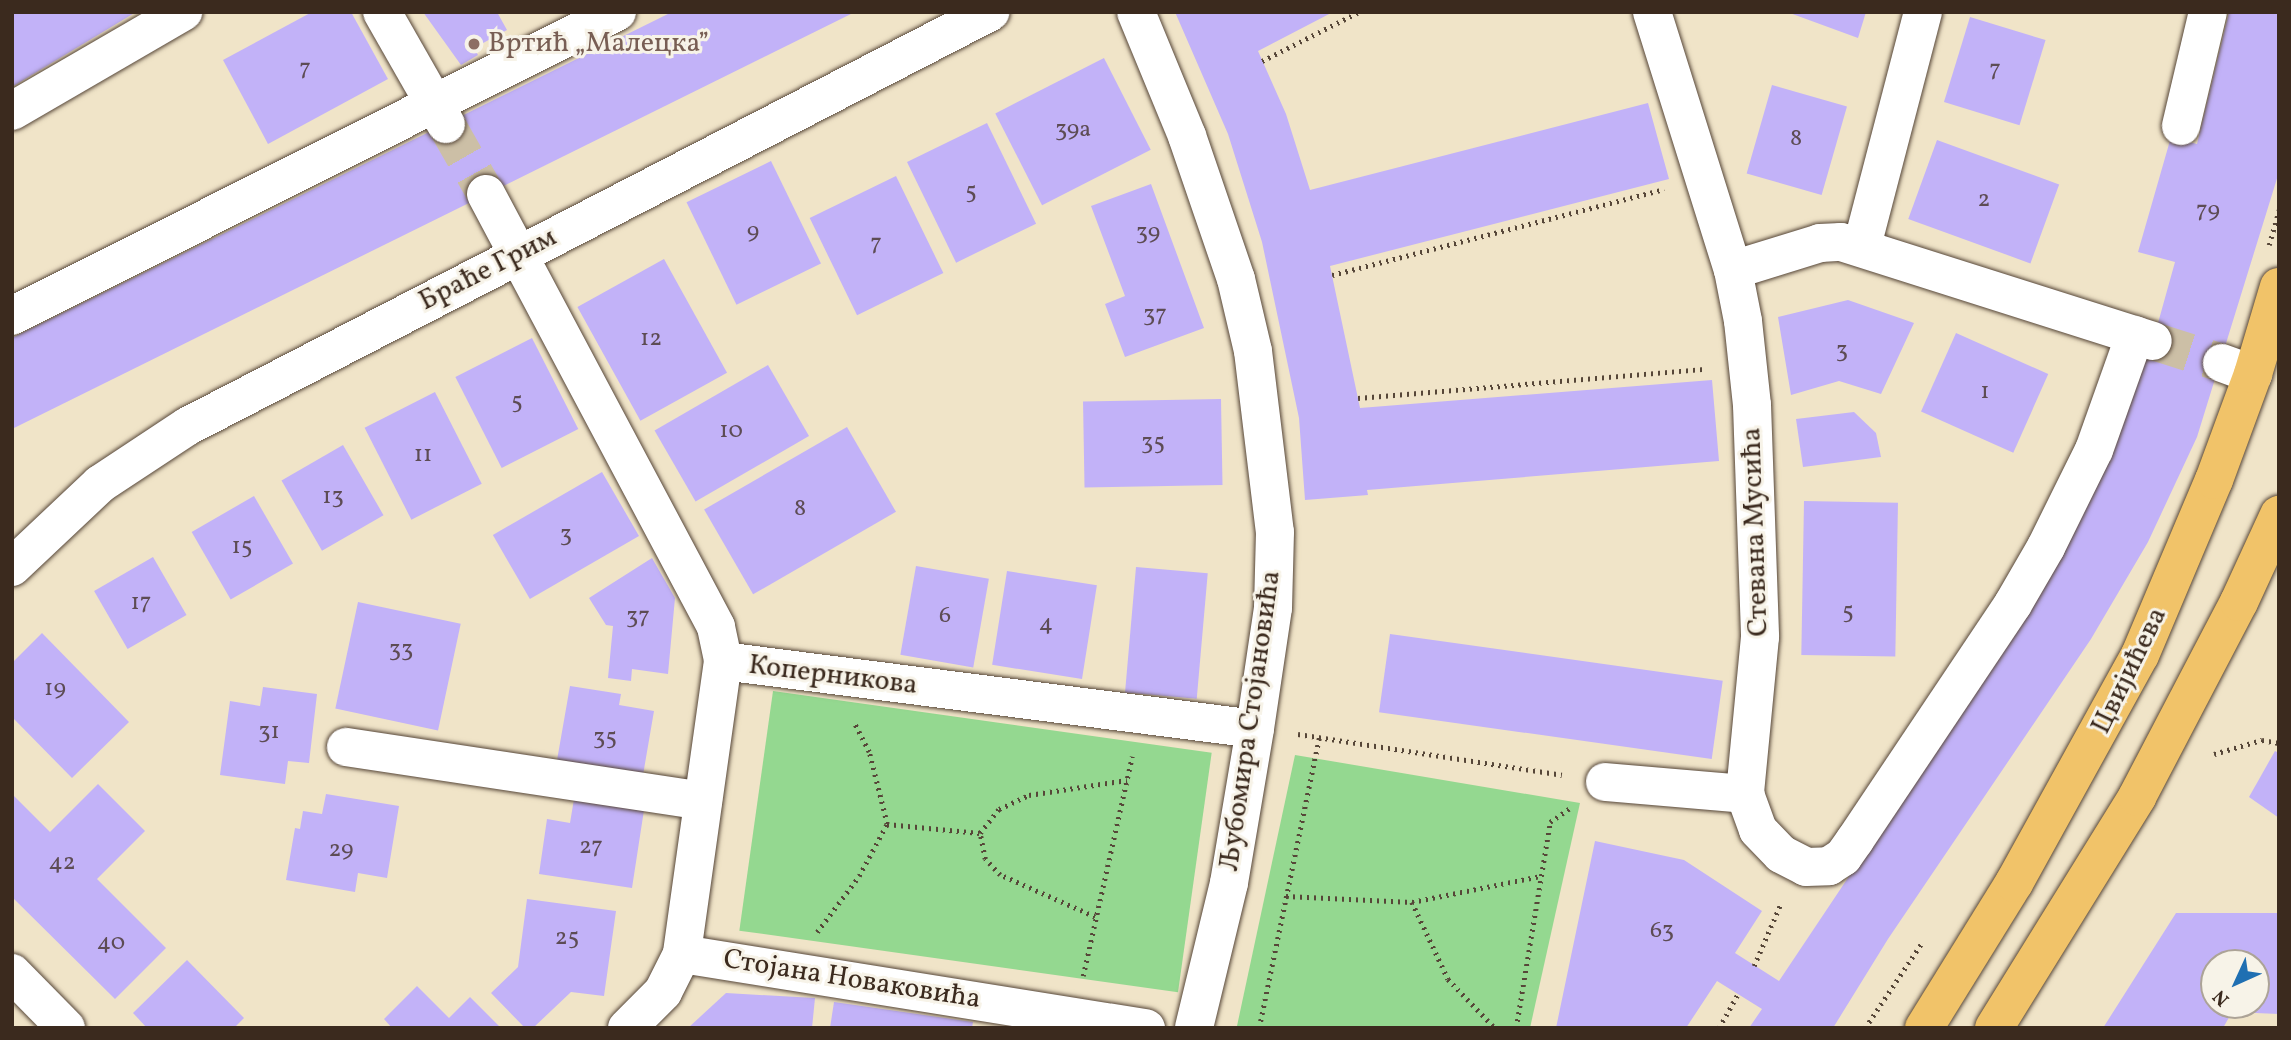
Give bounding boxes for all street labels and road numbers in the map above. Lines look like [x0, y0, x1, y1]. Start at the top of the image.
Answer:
street label: Браће Грим [414, 221, 562, 319]
street label: Стевана Мусића [1736, 427, 1776, 637]
street label: Љубомира Стојановића [1213, 569, 1289, 873]
street label: Цвијићева [2085, 602, 2175, 740]
street label: Коперникова [747, 649, 919, 703]
street label: Стојана Новаковића [721, 943, 983, 1017]

